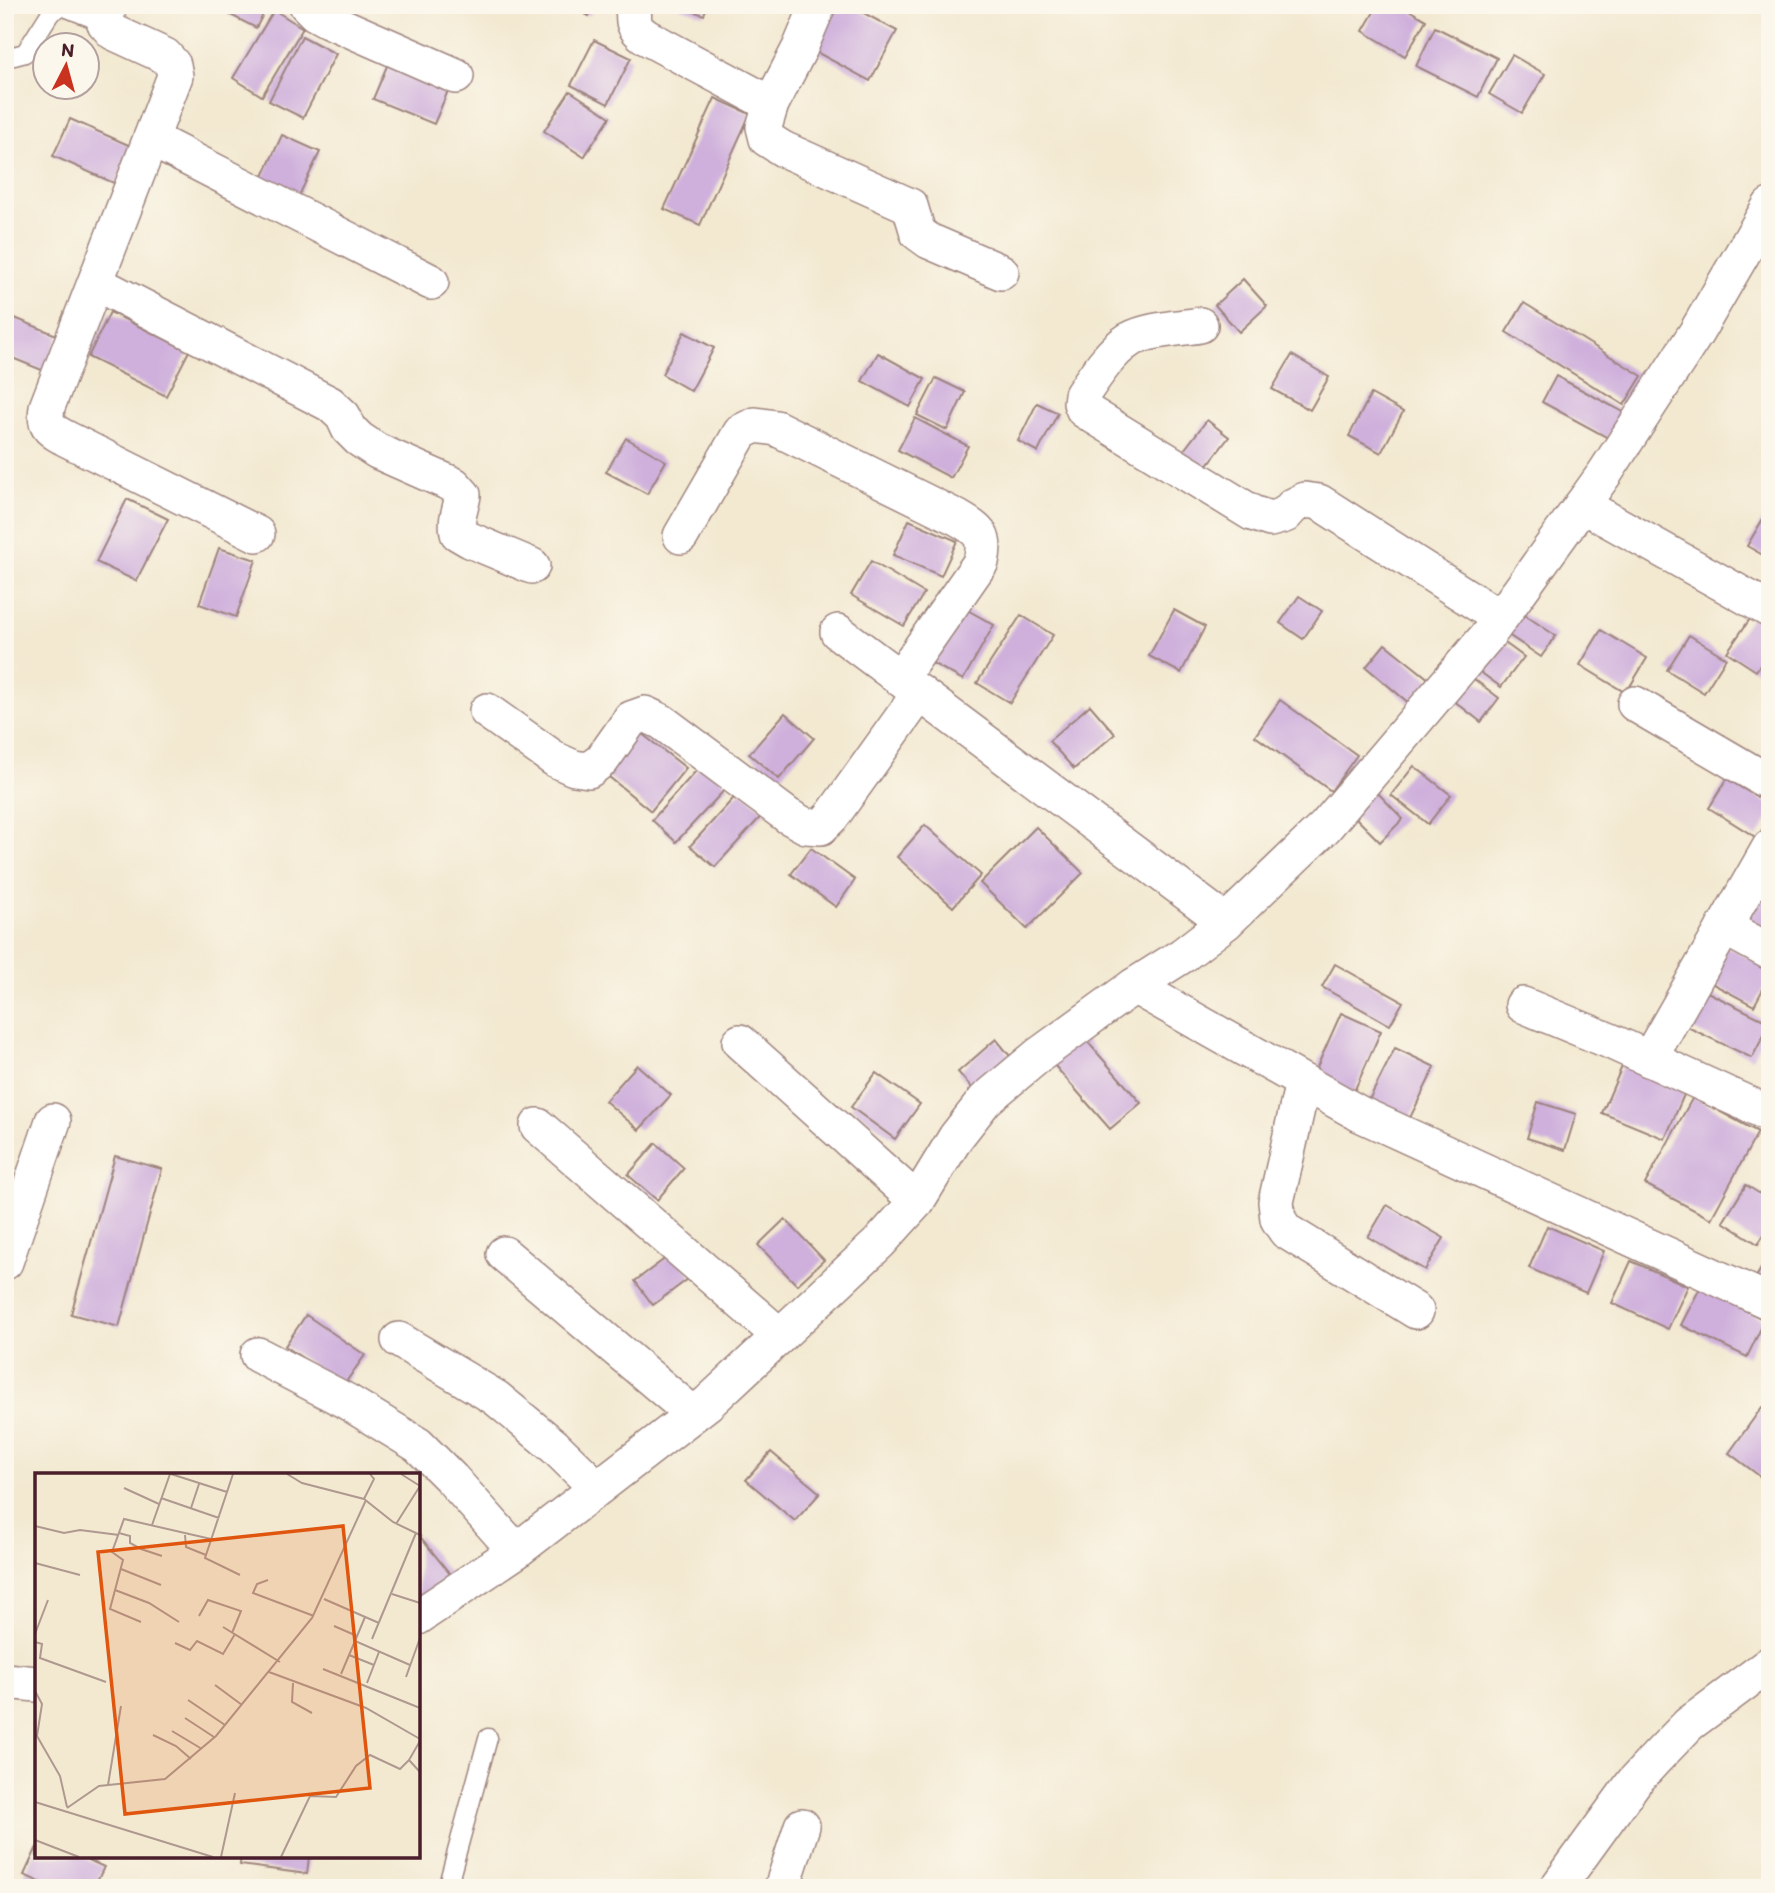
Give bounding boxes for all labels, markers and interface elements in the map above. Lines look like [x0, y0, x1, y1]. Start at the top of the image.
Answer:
north arrow [32, 32, 102, 102]
text: N [60, 37, 75, 62]
inset map [35, 1473, 420, 1858]

